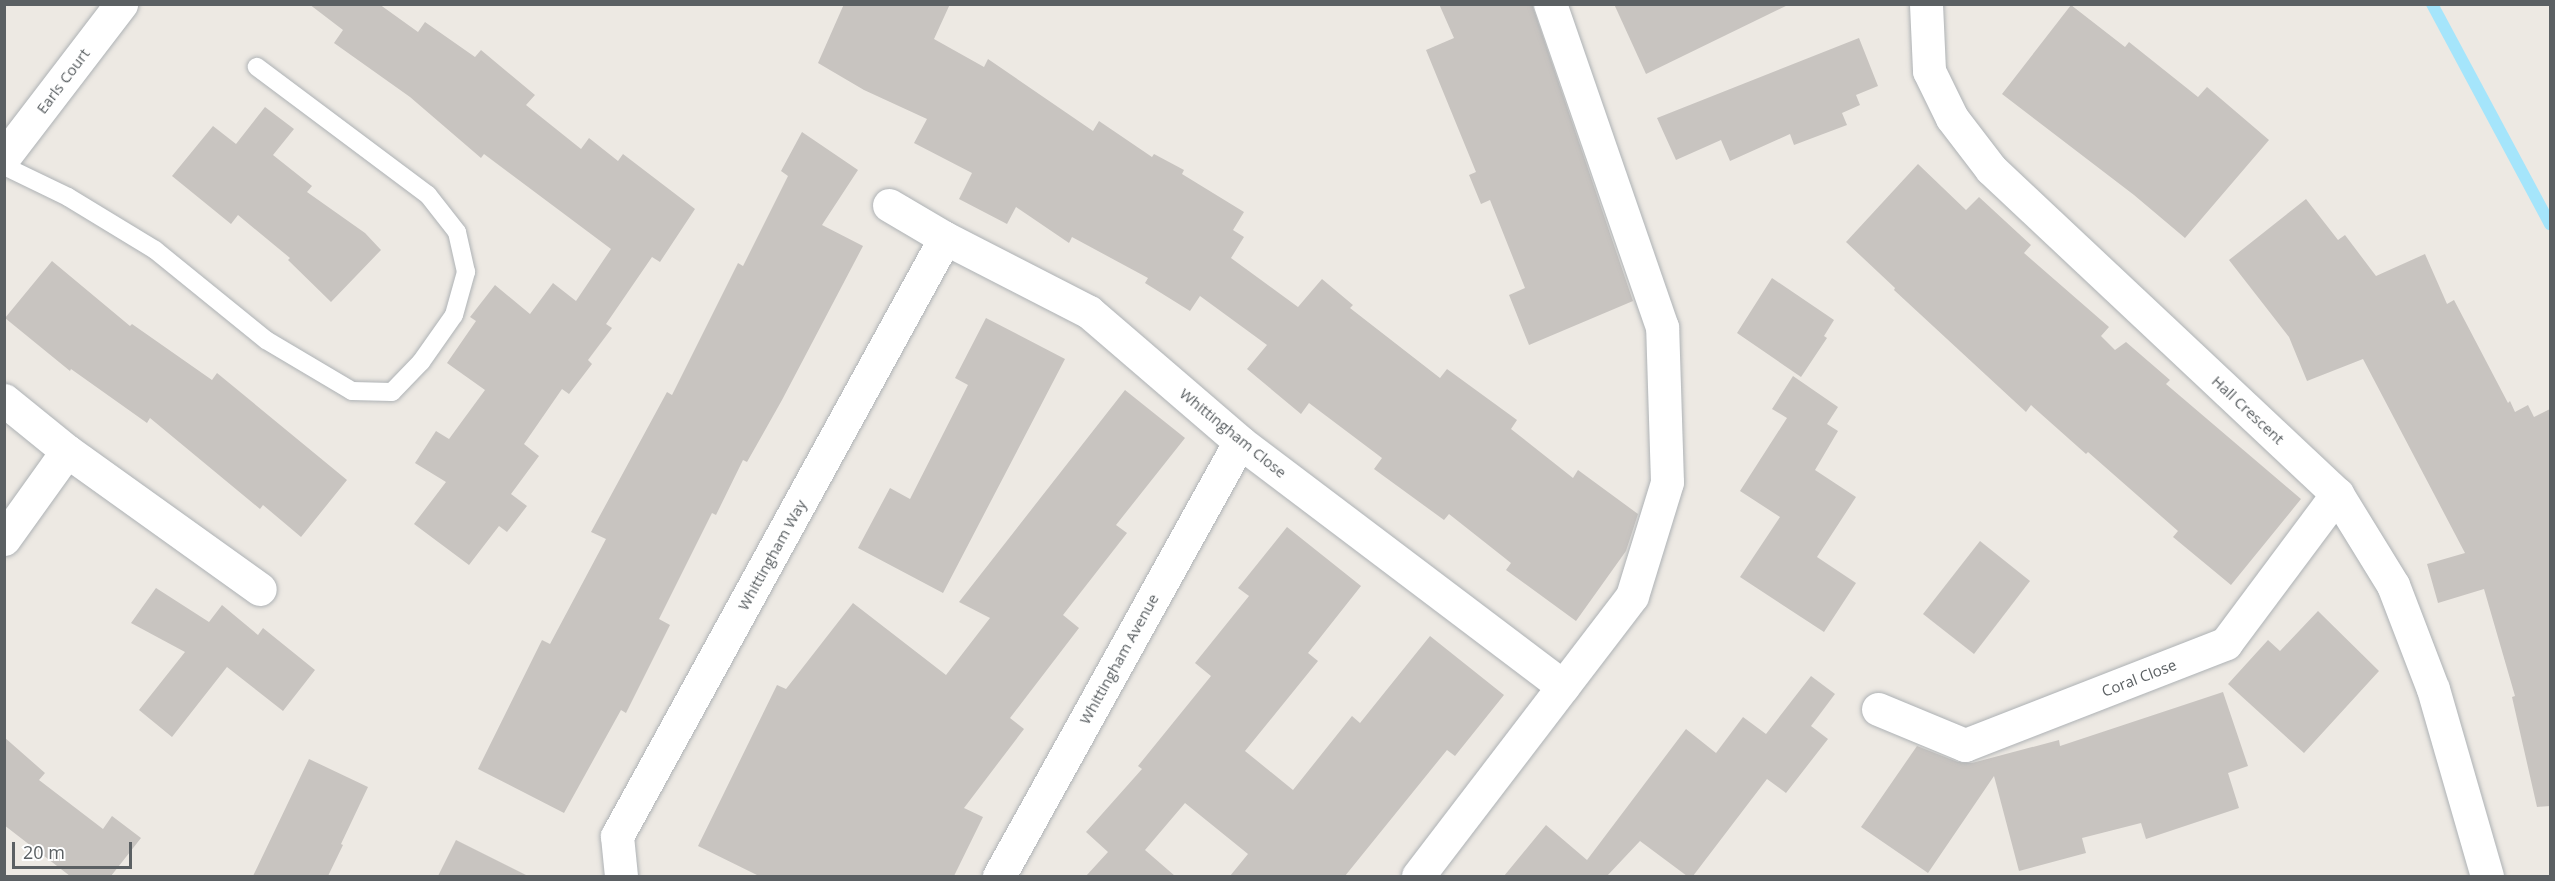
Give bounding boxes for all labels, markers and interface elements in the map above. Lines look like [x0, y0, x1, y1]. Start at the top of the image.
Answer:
street label: Earls Court [33, 45, 93, 117]
street label: Hall Crescent [2208, 372, 2288, 448]
street label: Whittingham Close [1176, 385, 1290, 481]
street label: Whittingham Way [734, 497, 810, 613]
street label: Whittingham Avenue [1076, 591, 1162, 727]
street label: Coral Close [2099, 656, 2179, 700]
scale bar [15, 830, 135, 868]
text: 20 m [23, 840, 65, 864]

